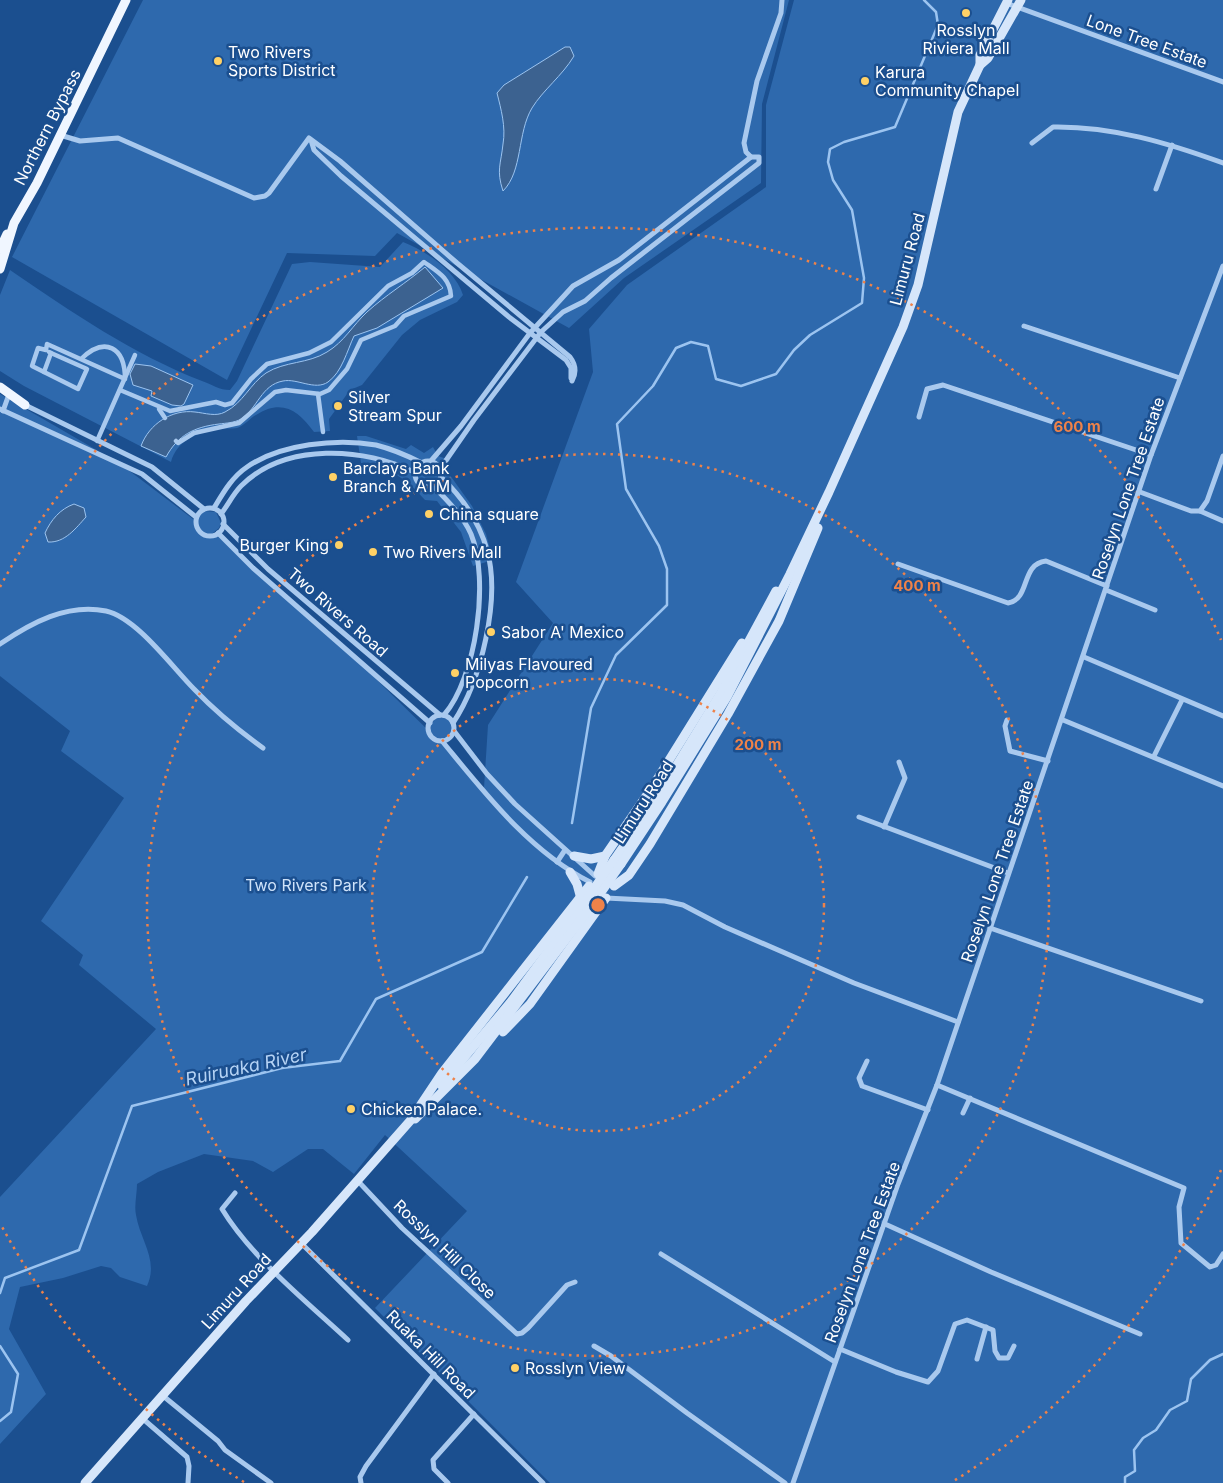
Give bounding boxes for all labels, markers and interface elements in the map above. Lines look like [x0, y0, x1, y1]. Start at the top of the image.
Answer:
marker: Rosslyn Riviera Mall [960, 7, 972, 19]
street label: Lone Tree Estate [1084, 10, 1210, 72]
place label: Rosslyn Riviera Mall [922, 20, 1010, 58]
place label: Two Rivers Sports District [228, 42, 336, 80]
marker: Two Rivers Sports District [212, 55, 224, 67]
place label: Karura Community Chapel [875, 62, 1019, 100]
street label: Northern Bypass [9, 66, 85, 188]
marker: Karura Community Chapel [859, 75, 871, 87]
street label: Limuru Road [885, 211, 929, 307]
place label: Silver Stream Spur [348, 387, 442, 425]
street label: Roselyn Lone Tree Estate [1087, 394, 1169, 582]
marker: Silver Stream Spur [332, 400, 344, 412]
text: 600 m [1053, 417, 1101, 436]
place label: Barclays Bank Branch & ATM [343, 458, 450, 496]
marker: Barclays Bank Branch & ATM [327, 471, 339, 483]
place label: China square [439, 504, 539, 524]
marker: China square [423, 508, 435, 520]
place label: Burger King [240, 535, 329, 555]
marker: Burger King [333, 539, 345, 551]
place label: Two Rivers Mall [383, 542, 502, 562]
marker: Two Rivers Mall [367, 546, 379, 558]
street label: Two Rivers Road [284, 563, 392, 661]
text: 400 m [893, 576, 941, 595]
place label: Sabor A' Mexico [501, 622, 624, 642]
marker: Sabor A' Mexico [485, 626, 497, 638]
place label: Milyas Flavoured Popcorn [465, 654, 593, 692]
marker: Milyas Flavoured Popcorn [449, 667, 461, 679]
text: 200 m [735, 735, 781, 754]
street label: Limuru Road [609, 757, 677, 847]
street label: Roselyn Lone Tree Estate [956, 777, 1038, 965]
park label: Two Rivers Park [245, 875, 367, 895]
centre of rings [589, 896, 607, 914]
water label: Ruiruaka River [183, 1043, 310, 1090]
place label: Chicken Palace. [361, 1099, 482, 1119]
marker: Chicken Palace. [345, 1103, 357, 1115]
street label: Roselyn Lone Tree Estate [820, 1159, 904, 1345]
street label: Rosslyn Hill Close [390, 1195, 500, 1303]
street label: Limuru Road [197, 1249, 275, 1333]
street label: Ruaka Hill Road [382, 1305, 480, 1403]
place label: Rosslyn View [525, 1358, 626, 1378]
marker: Rosslyn View [509, 1362, 521, 1374]

